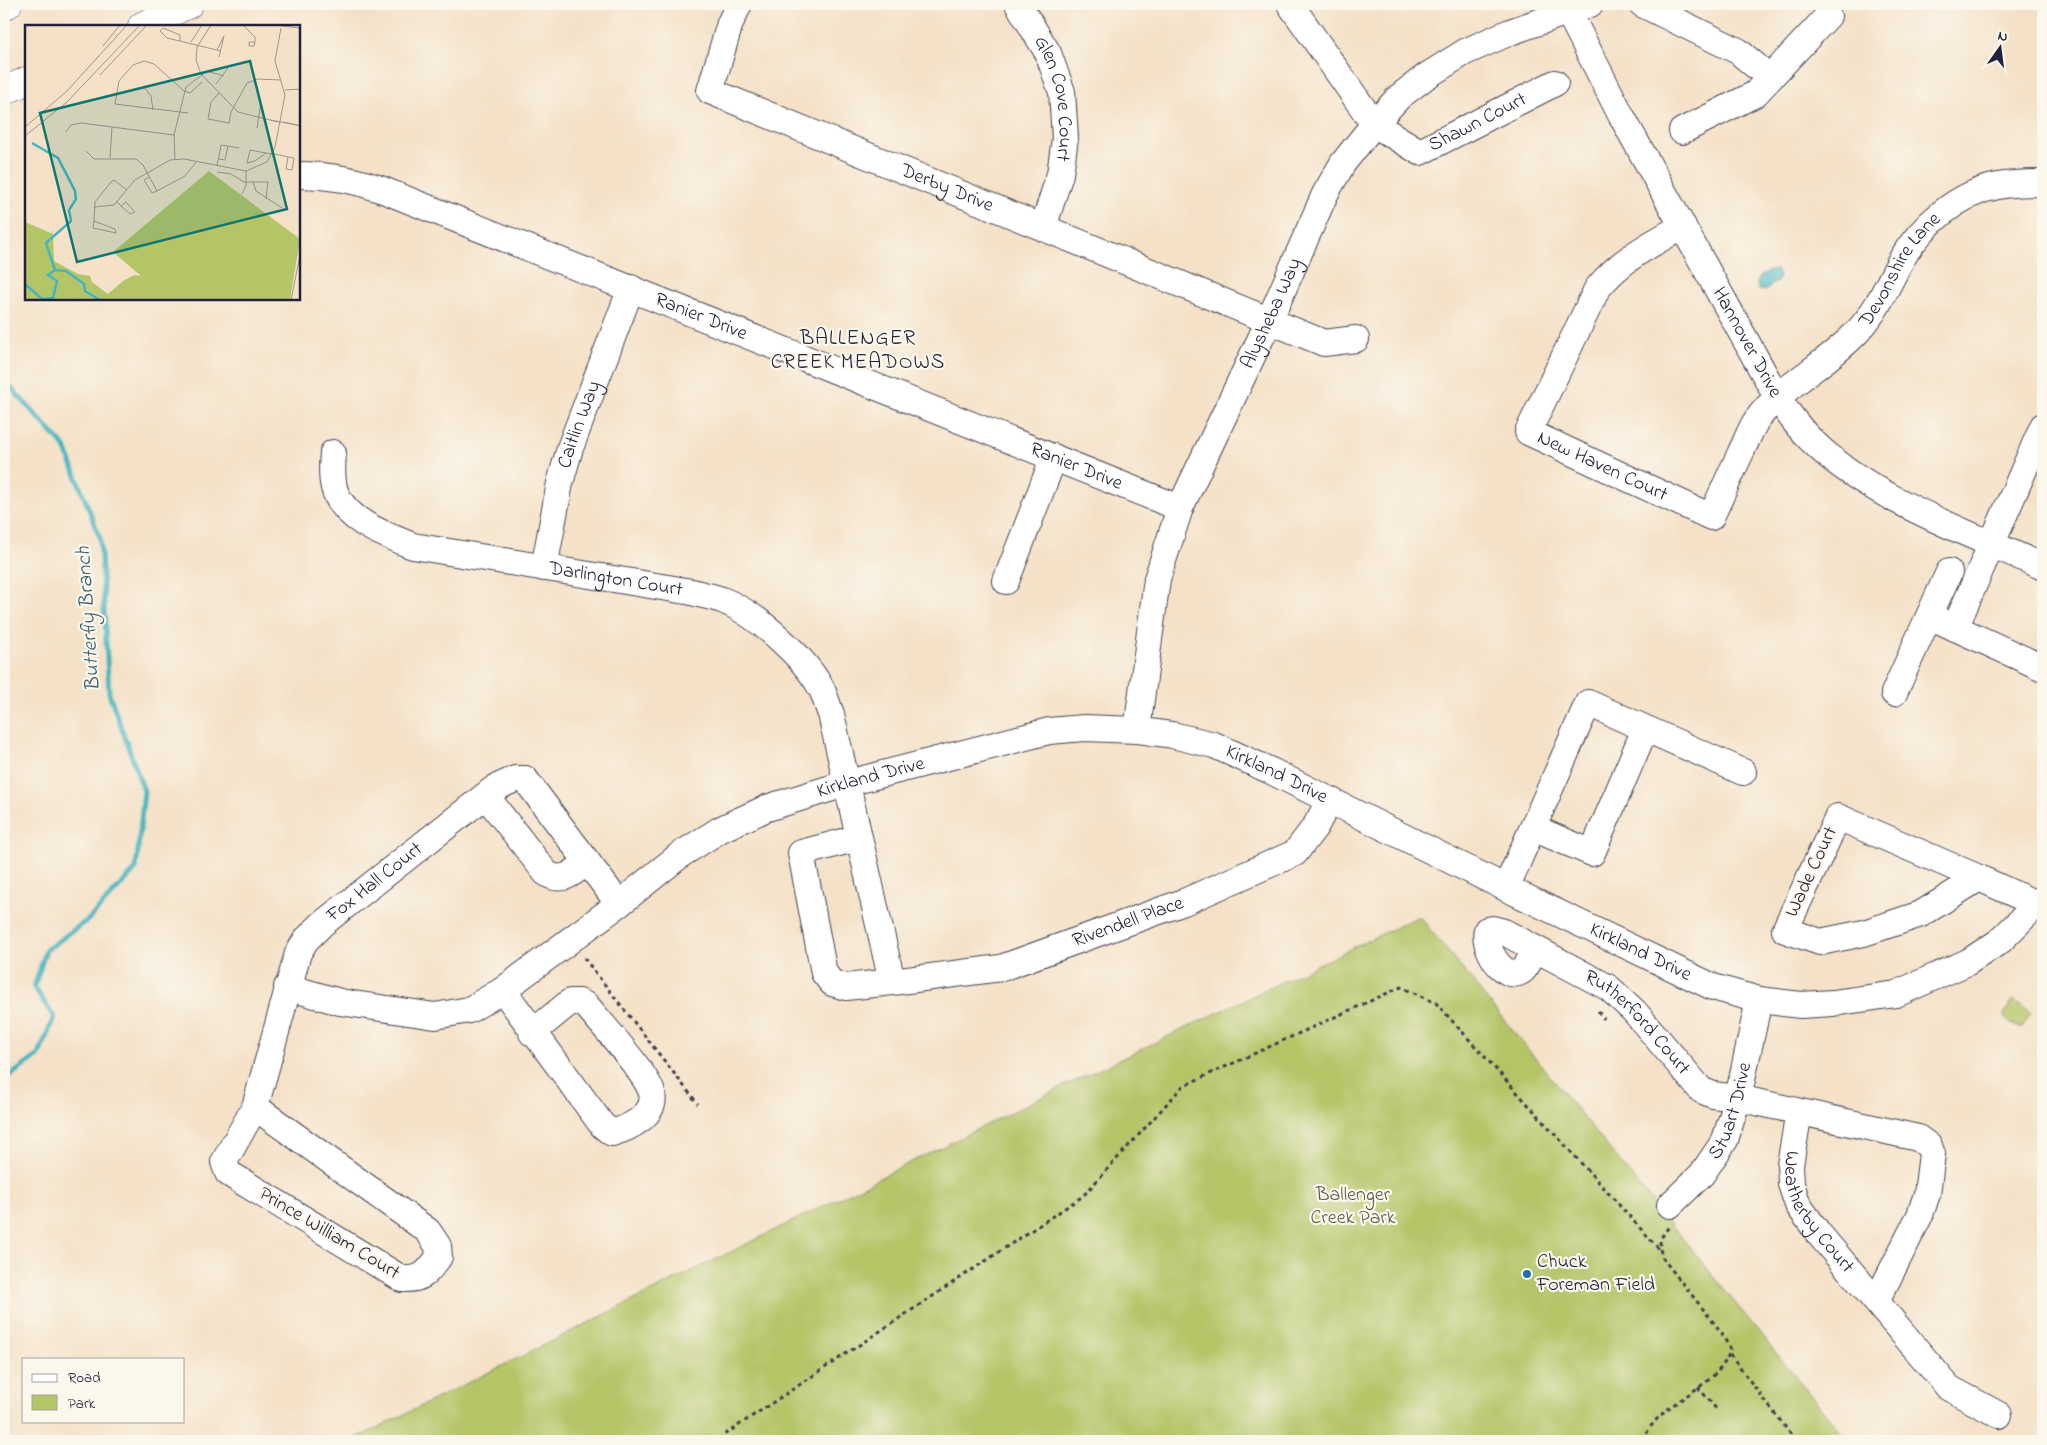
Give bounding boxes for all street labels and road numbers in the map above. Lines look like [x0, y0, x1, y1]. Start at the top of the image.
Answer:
street label: Glen Cove Court [1026, 30, 1079, 164]
street label: Shawn Court [1423, 85, 1532, 160]
street label: Derby Drive [895, 156, 998, 220]
street label: Devonshire Lane [1851, 205, 1948, 334]
street label: Alysheba Way [1234, 253, 1310, 374]
street label: Hannover Drive [1704, 282, 1789, 403]
street label: Ranier Drive [650, 285, 751, 348]
street label: Caitlin Way [550, 377, 609, 472]
street label: New Haven Court [1532, 424, 1672, 509]
street label: Ranier Drive [1026, 435, 1127, 498]
street label: Darlington Court [546, 554, 685, 605]
street label: Kirkland Drive [1221, 738, 1333, 811]
street label: Kirkland Drive [813, 749, 928, 806]
street label: Wade Court [1778, 822, 1846, 922]
street label: Fox Hall Court [320, 835, 429, 930]
street label: Rivendell Place [1068, 889, 1188, 956]
street label: Kirkland Drive [1584, 915, 1696, 989]
street label: Rutherford Court [1579, 963, 1697, 1082]
street label: Stuart Drive [1701, 1060, 1760, 1166]
street label: Weatherby Court [1776, 1148, 1861, 1280]
street label: Prince William Court [253, 1180, 405, 1288]

